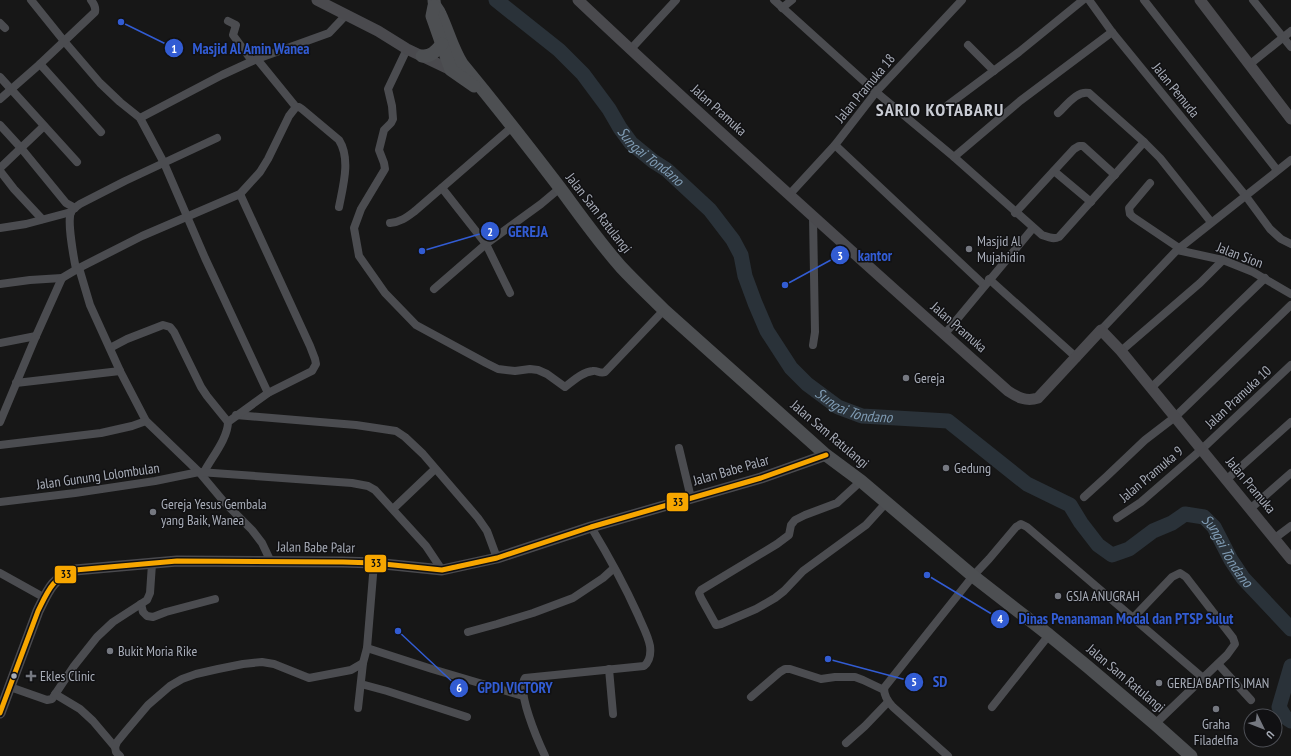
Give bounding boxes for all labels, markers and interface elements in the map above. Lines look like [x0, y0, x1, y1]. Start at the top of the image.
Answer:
callout: Masjid Al Amin Wanea [164, 35, 318, 62]
text: Masjid Al Amin Wanea [192, 39, 310, 58]
text: 1 [171, 41, 177, 56]
street label: Jalan Pramuka 18 [830, 50, 899, 127]
street label: Jalan Pemuda [1148, 58, 1204, 121]
street label: Jalan Pramuka [687, 80, 750, 140]
district label: SARIO KOTABARU [876, 98, 1004, 121]
water label: Sungai Tondano [613, 123, 689, 191]
street label: Jalan Sam Ratulangi [561, 168, 636, 257]
callout: GEREJA [480, 218, 556, 245]
text: GEREJA [508, 222, 548, 241]
text: 2 [487, 224, 493, 239]
place label: Masjid Al Mujahidin [977, 232, 1025, 266]
street label: Jalan Sion [1213, 238, 1266, 272]
callout: kantor [830, 242, 900, 269]
marker: Masjid Al Mujahidin [964, 244, 974, 254]
text: kantor [858, 246, 893, 265]
text: 3 [837, 248, 843, 263]
street label: Jalan Pramuka [926, 297, 991, 356]
street label: Jalan Pramuka 10 [1200, 362, 1275, 433]
place label: Gereja [914, 369, 945, 387]
marker: Gereja [901, 373, 911, 383]
water label: Sungai Tondano [812, 383, 894, 427]
street label: Jalan Sam Ratulangi [786, 395, 873, 472]
street label: Jalan Pramuka 9 [1115, 442, 1187, 507]
street label: Jalan Babe Palar [690, 451, 771, 490]
street label: Jalan Pramuka [1221, 452, 1280, 517]
street label: Jalan Gunung Lolombulan [34, 458, 161, 494]
place label: Gedung [954, 459, 991, 477]
marker: Gedung [941, 463, 951, 473]
line badge: 33 [666, 492, 689, 512]
place label: Gereja Yesus Gembala yang Baik, Wanea [161, 495, 267, 529]
text: 33 [673, 495, 683, 509]
marker: Gereja Yesus Gembala yang Baik, Wanea [148, 507, 158, 517]
water label: Sungai Tondano [1198, 510, 1258, 592]
street label: Jalan Babe Palar [276, 537, 355, 557]
line badge: 33 [364, 554, 387, 573]
text: 33 [371, 556, 381, 570]
line badge: 33 [54, 565, 77, 584]
text: 33 [61, 567, 71, 581]
place label: GSJA ANUGRAH [1066, 587, 1140, 605]
marker: GSJA ANUGRAH [1053, 591, 1063, 601]
callout: Dinas Penanaman Modal dan PTSP Sulut [990, 606, 1241, 633]
text: Dinas Penanaman Modal dan PTSP Sulut [1019, 609, 1234, 628]
text: 4 [997, 611, 1003, 626]
street label: Jalan Sam Ratulangi [1082, 639, 1169, 716]
place label: Bukit Moria Rike [118, 642, 197, 660]
marker: Bukit Moria Rike [105, 646, 115, 656]
place label: Ekles Clinic [40, 667, 95, 685]
callout: SD [904, 669, 955, 696]
marker: Ekles Clinic [25, 670, 37, 682]
unlabelled marker [9, 671, 19, 681]
text: SD [933, 672, 947, 691]
callout: GPDI VICTORY [449, 674, 561, 701]
text: 5 [911, 674, 917, 689]
place label: GEREJA BAPTIS IMAN [1167, 674, 1269, 692]
text: GPDI VICTORY [477, 678, 553, 697]
marker: GEREJA BAPTIS IMAN [1154, 678, 1164, 688]
text: 6 [456, 680, 462, 695]
marker: Graha Filadelfia [1211, 704, 1221, 714]
north arrow [1243, 708, 1283, 748]
place label: Graha Filadelfia [1194, 715, 1238, 749]
text: U [1263, 728, 1277, 742]

